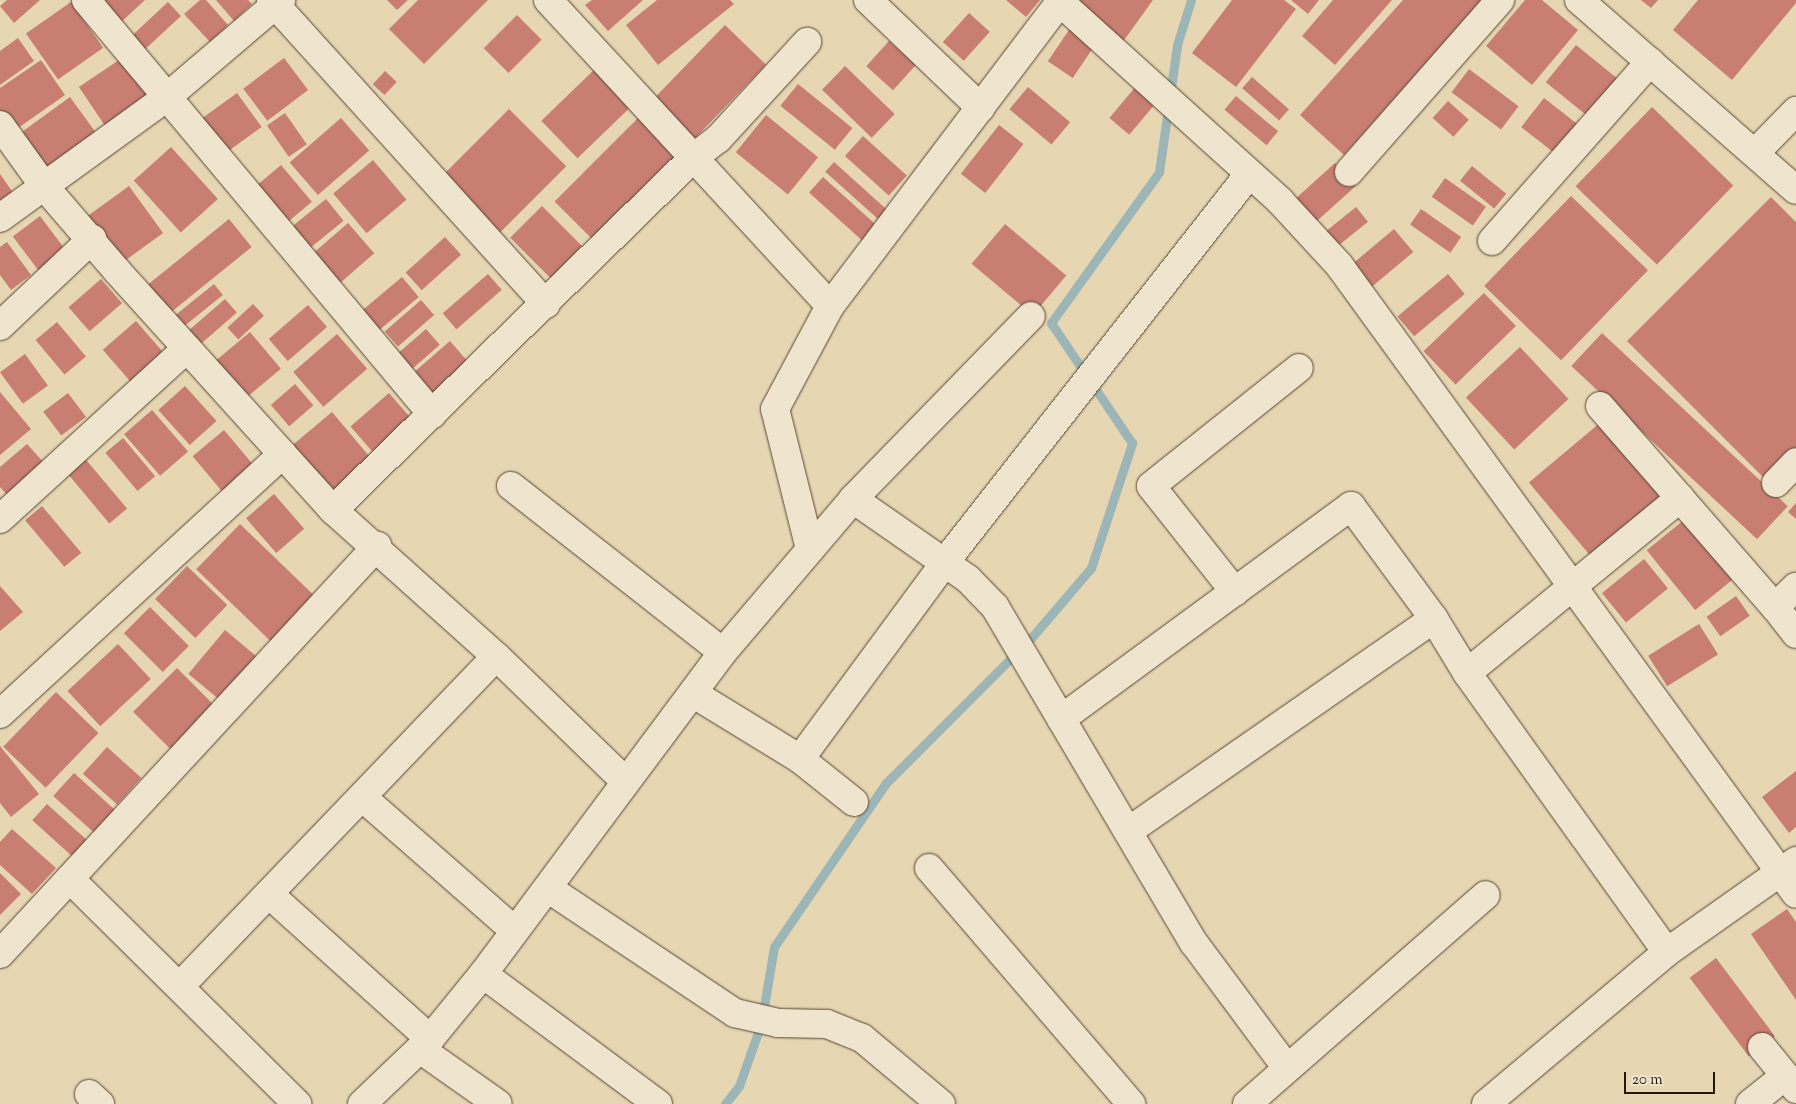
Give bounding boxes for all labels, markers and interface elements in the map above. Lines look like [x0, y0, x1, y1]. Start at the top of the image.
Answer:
scale bar [1626, 1062, 1717, 1094]
text: 20 m [1632, 1070, 1663, 1091]

